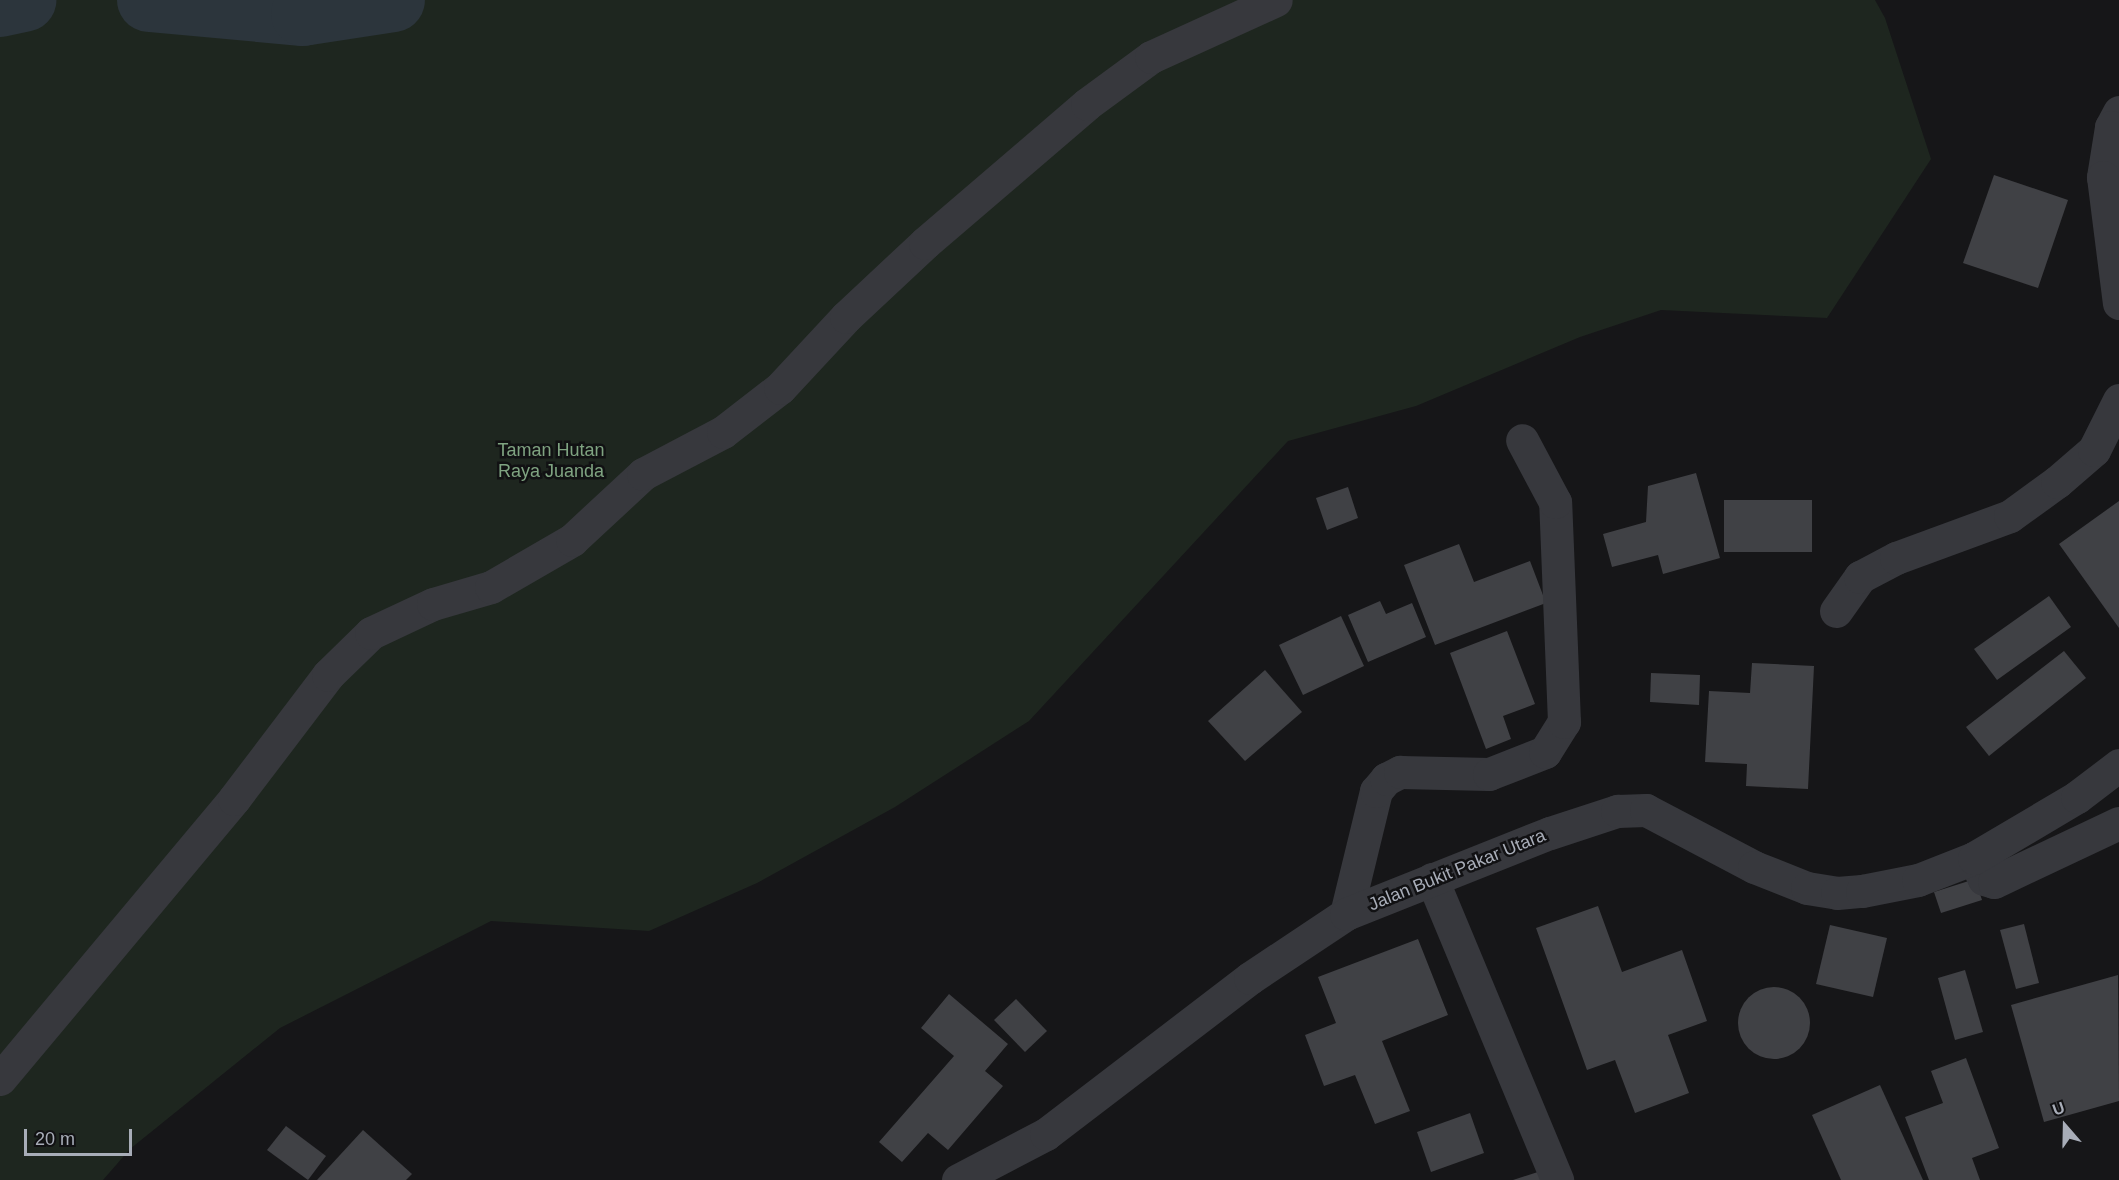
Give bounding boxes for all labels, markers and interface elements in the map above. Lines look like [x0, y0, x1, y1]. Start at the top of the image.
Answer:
park label: Taman Hutan Raya Juanda [497, 440, 605, 482]
street label: Jalan Bukit Pakar Utara [1365, 825, 1549, 915]
north arrow [2035, 1096, 2095, 1156]
text: U [2050, 1099, 2067, 1119]
scale bar [27, 1117, 135, 1155]
text: 20 m [35, 1129, 75, 1149]

